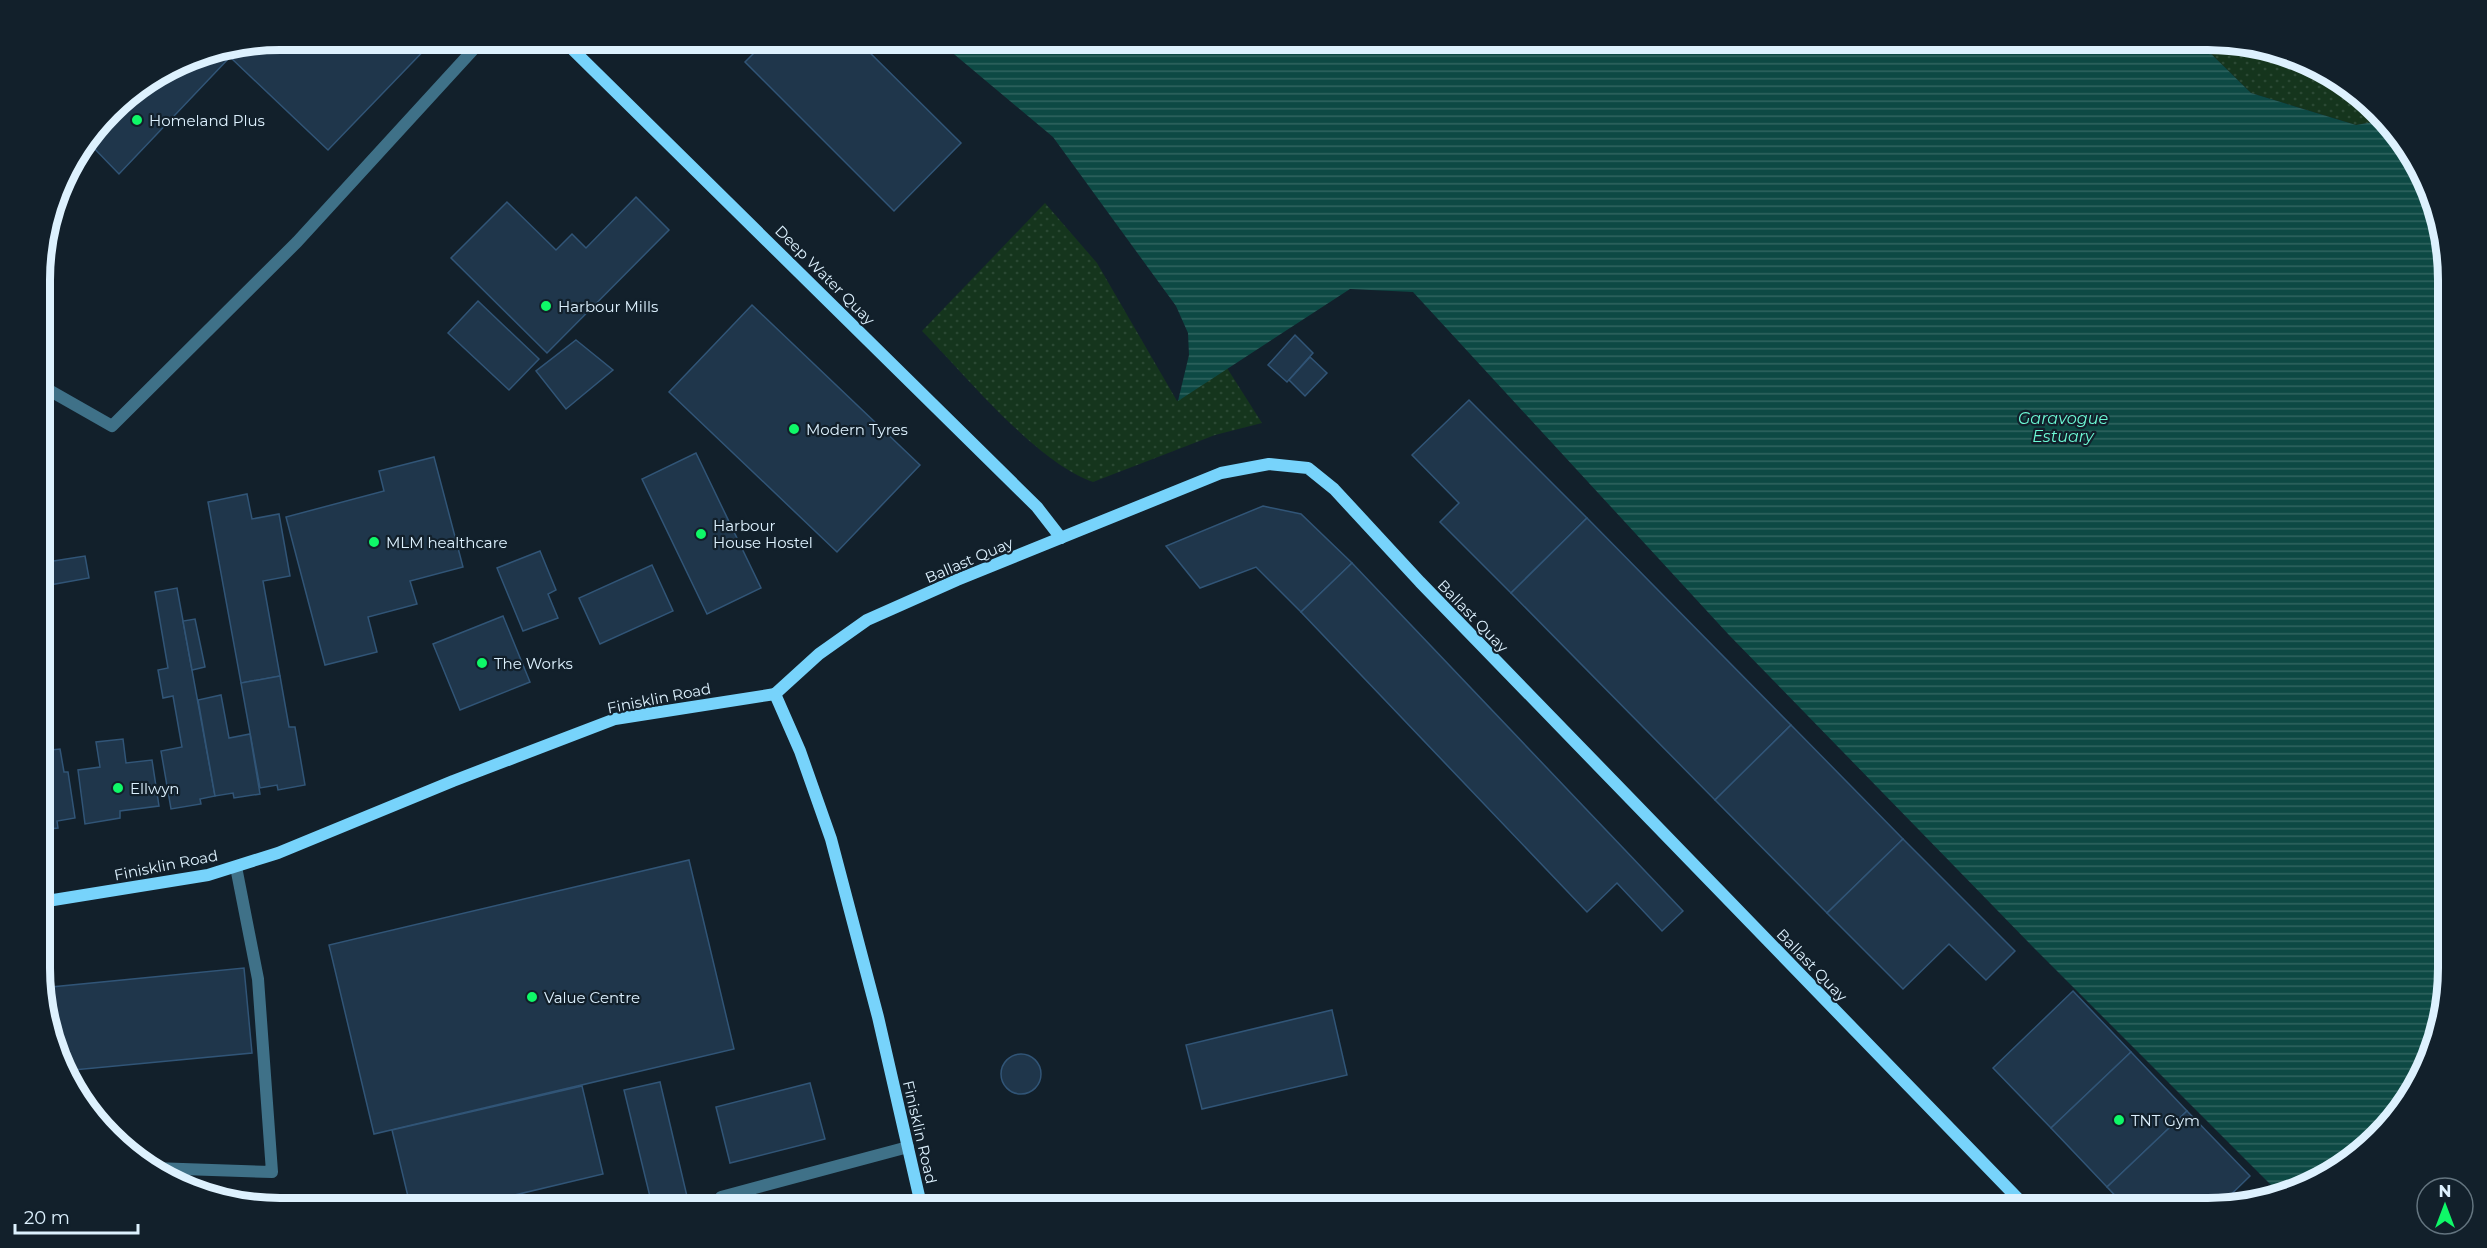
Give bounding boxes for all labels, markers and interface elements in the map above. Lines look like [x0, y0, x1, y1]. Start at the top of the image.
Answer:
place label: Homeland Plus [149, 111, 265, 130]
marker: Homeland Plus [130, 113, 144, 127]
street label: Deep Water Quay [771, 221, 880, 330]
place label: Harbour Mills [558, 297, 658, 316]
marker: Harbour Mills [539, 299, 553, 313]
water label: Garavogue Estuary [2018, 409, 2108, 446]
place label: Modern Tyres [806, 420, 908, 439]
marker: Modern Tyres [787, 422, 801, 436]
place label: Harbour House Hostel [713, 516, 813, 552]
marker: Harbour House Hostel [694, 527, 708, 541]
place label: MLM healthcare [386, 533, 508, 552]
street label: Ballast Quay [922, 533, 1017, 587]
marker: MLM healthcare [367, 535, 381, 549]
street label: Ballast Quay [1434, 576, 1513, 657]
place label: The Works [494, 654, 573, 673]
marker: The Works [475, 656, 489, 670]
street label: Finisklin Road [605, 679, 713, 717]
place label: Ellwyn [130, 779, 179, 798]
marker: Ellwyn [111, 781, 125, 795]
street label: Finisklin Road [112, 846, 220, 884]
street label: Ballast Quay [1773, 925, 1852, 1006]
place label: Value Centre [544, 988, 640, 1007]
marker: Value Centre [525, 990, 539, 1004]
street label: Finisklin Road [899, 1079, 941, 1185]
place label: TNT Gym [2131, 1111, 2200, 1130]
marker: TNT Gym [2112, 1113, 2126, 1127]
north arrow [2415, 1176, 2475, 1236]
text: N [2439, 1182, 2451, 1201]
scale bar [15, 1197, 138, 1235]
text: 20 m [24, 1207, 70, 1229]

